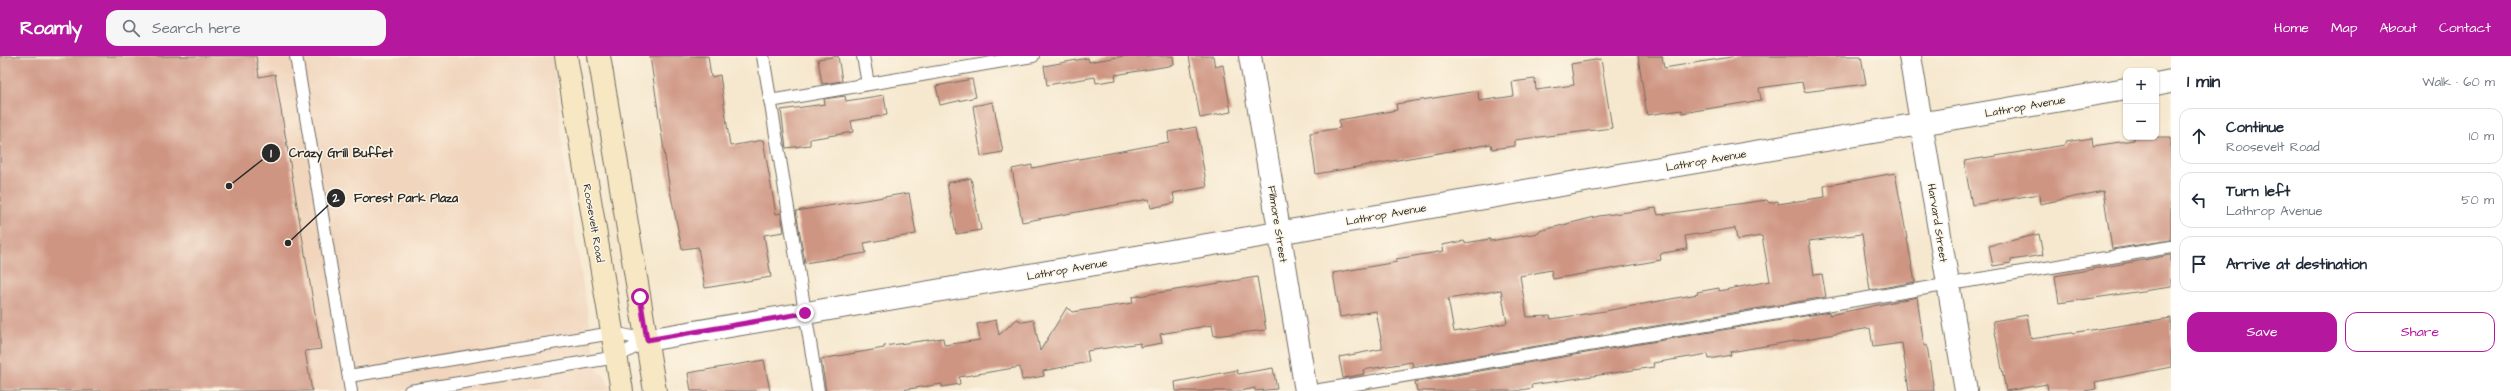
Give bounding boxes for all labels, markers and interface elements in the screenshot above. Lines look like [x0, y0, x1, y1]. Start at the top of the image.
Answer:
search box [106, 10, 386, 46]
text: Roamly [20, 15, 82, 42]
icon: search [120, 17, 142, 39]
text: Search here [152, 18, 241, 39]
text: Home [2274, 18, 2309, 38]
text: Map [2331, 18, 2357, 38]
text: About [2379, 18, 2417, 38]
text: Contact [2439, 18, 2491, 38]
map controls [2123, 68, 2159, 140]
button: + [2123, 68, 2159, 104]
text: 1 min [2187, 70, 2220, 94]
text: Walk · 60 m [2422, 73, 2495, 91]
street label: Lathrop Avenue [1984, 92, 2067, 121]
button: − [2123, 104, 2159, 140]
text: Continue [2226, 117, 2284, 138]
icon: ahead [2188, 125, 2210, 147]
text: 10 m [2469, 127, 2494, 145]
text: Roosevelt Road [2226, 138, 2320, 156]
callout: Crazy Grill Buffet [261, 141, 402, 165]
text: 1 [270, 145, 272, 162]
text: Crazy Grill Buffet [289, 145, 393, 163]
street label: Lathrop Avenue [1665, 146, 1748, 175]
text: Turn left [2226, 181, 2290, 202]
street label: Roosevelt Road [579, 183, 608, 264]
street label: Harvard Street [1924, 183, 1951, 264]
street label: Fillmore Street [1264, 184, 1291, 264]
callout: Forest Park Plaza [326, 186, 466, 210]
icon: left [2188, 189, 2210, 211]
text: 2 [332, 190, 340, 207]
text: Forest Park Plaza [354, 190, 459, 207]
text: 50 m [2461, 191, 2494, 209]
street label: Lathrop Avenue [1345, 200, 1428, 229]
text: Lathrop Avenue [2226, 202, 2322, 220]
icon: arrive [2188, 253, 2210, 275]
text: Arrive at destination [2226, 254, 2367, 275]
street label: Lathrop Avenue [1026, 255, 1109, 284]
route start [631, 288, 649, 306]
route end [796, 304, 814, 322]
button: Save [2187, 312, 2337, 352]
button: Share [2345, 312, 2495, 352]

